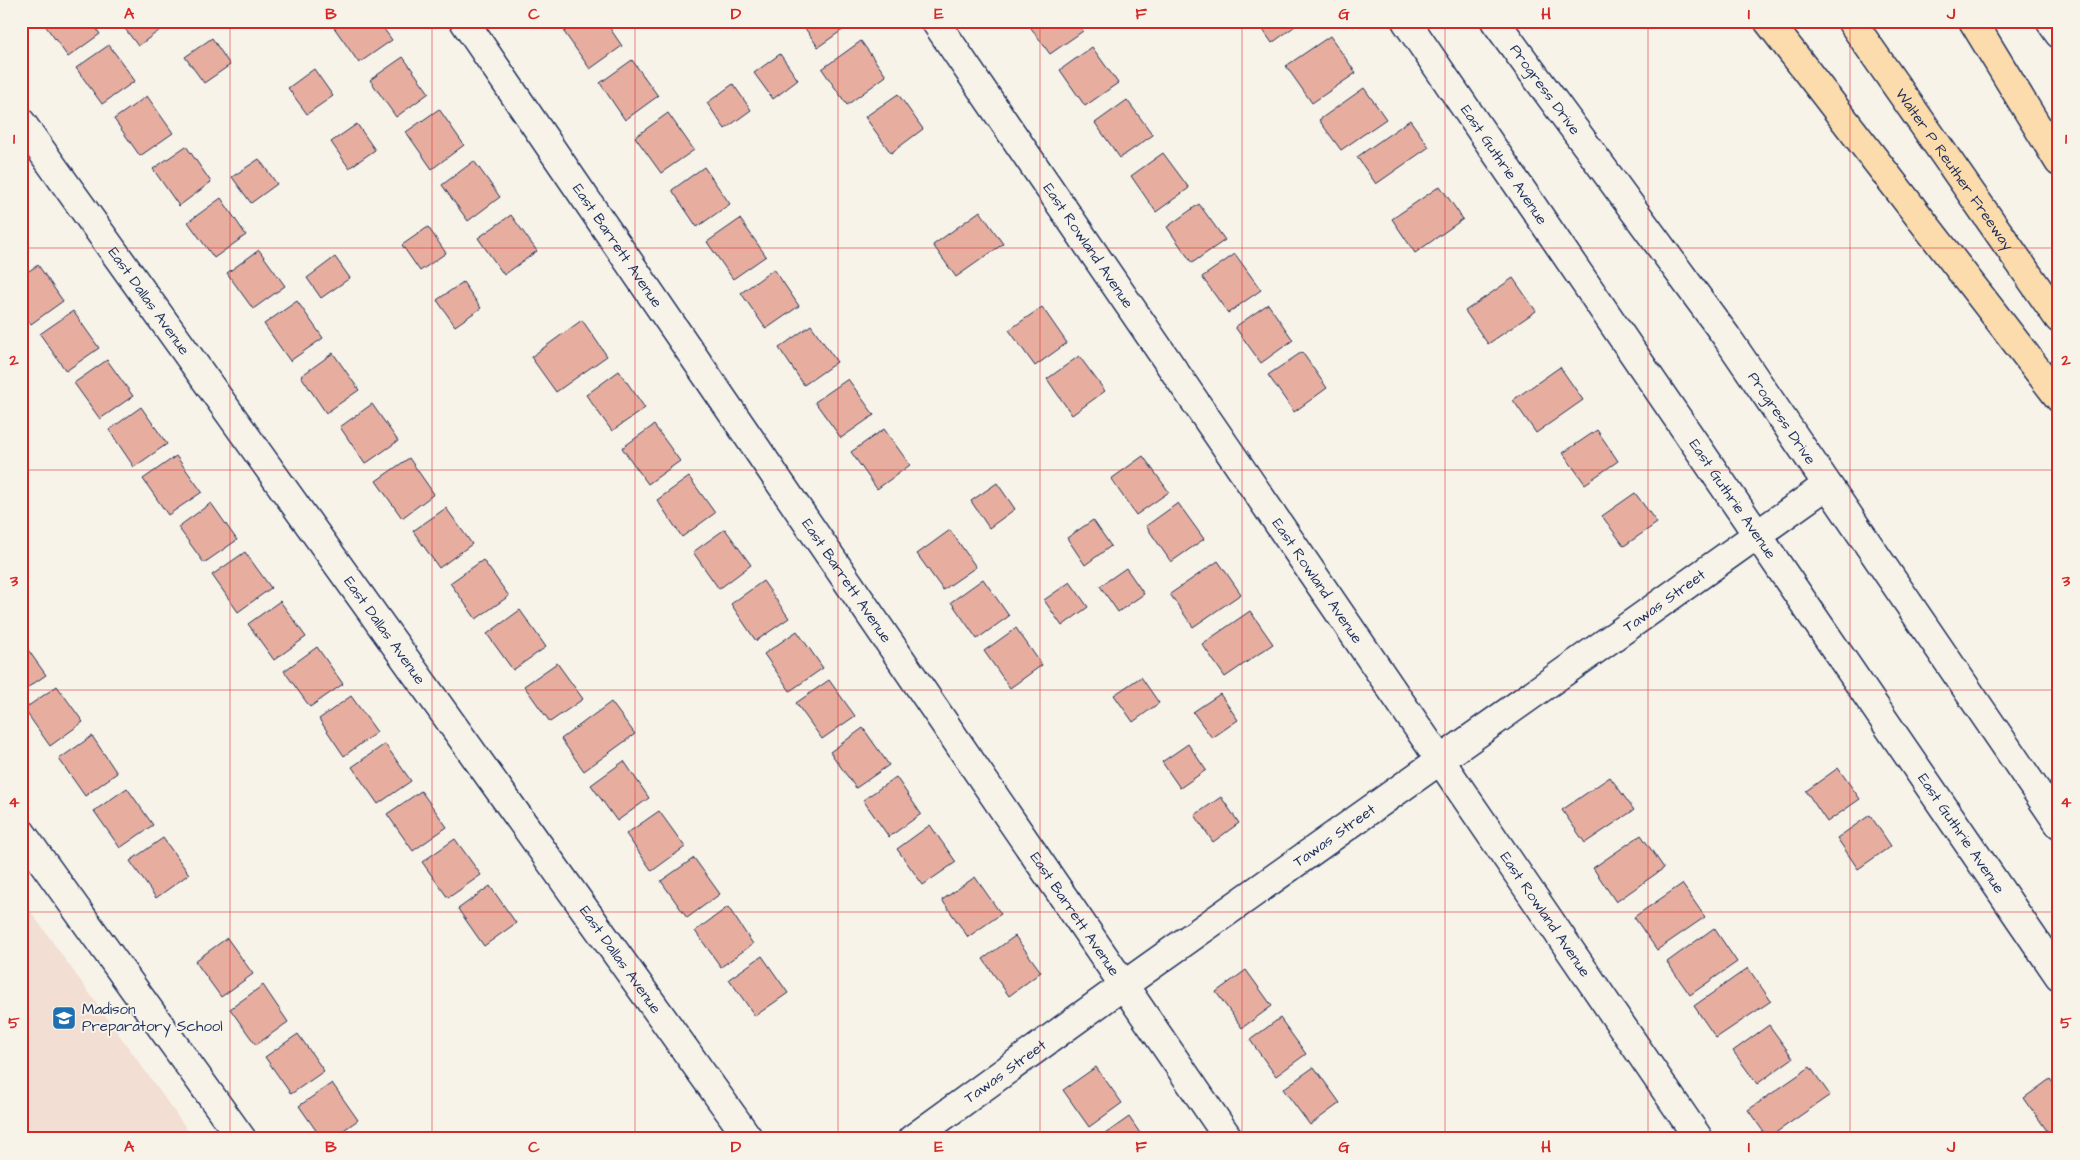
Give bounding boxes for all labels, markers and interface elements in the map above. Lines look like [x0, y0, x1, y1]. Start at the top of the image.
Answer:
text: A [124, 3, 135, 25]
text: B [325, 3, 337, 25]
text: C [528, 3, 540, 25]
text: D [731, 3, 742, 25]
text: E [934, 3, 944, 25]
text: F [1135, 3, 1147, 25]
text: G [1338, 3, 1350, 25]
text: H [1541, 3, 1551, 25]
text: I [1748, 3, 1750, 25]
text: J [1946, 3, 1956, 25]
street label: Progress Drive [1505, 40, 1586, 139]
street label: Walter P Reuther Freeway [1891, 84, 2019, 255]
street label: East Guthrie Avenue [1456, 100, 1553, 229]
text: 1 [13, 128, 16, 150]
text: 1 [2065, 128, 2068, 150]
street label: East Barrett Avenue [568, 179, 668, 312]
street label: East Rowland Avenue [1038, 179, 1139, 312]
street label: East Dallas Avenue [103, 243, 195, 359]
text: 2 [8, 349, 19, 371]
text: 2 [2060, 349, 2071, 371]
street label: Progress Drive [1743, 368, 1821, 468]
street label: East Guthrie Avenue [1684, 435, 1781, 563]
street label: East Barrett Avenue [797, 514, 897, 647]
street label: East Rowland Avenue [1267, 514, 1368, 648]
street label: Tawas Street [1619, 564, 1710, 637]
text: 3 [9, 570, 19, 592]
text: 3 [2061, 570, 2071, 592]
street label: East Dallas Avenue [339, 572, 431, 688]
street label: East Guthrie Avenue [1913, 769, 2010, 897]
text: 4 [9, 791, 20, 813]
text: 4 [2061, 791, 2072, 813]
street label: Tawas Street [1289, 799, 1380, 872]
street label: East Barrett Avenue [1025, 848, 1125, 980]
street label: East Rowland Avenue [1495, 848, 1596, 981]
street label: East Dallas Avenue [575, 901, 666, 1018]
place label: Madison Preparatory School [82, 999, 223, 1038]
school or university icon: Madison Preparatory School [51, 1005, 77, 1031]
text: 5 [8, 1012, 20, 1034]
text: 5 [2060, 1012, 2072, 1034]
street label: Tawas Street [960, 1035, 1050, 1108]
text: A [124, 1136, 135, 1158]
text: B [325, 1136, 337, 1158]
text: C [528, 1136, 540, 1158]
text: D [731, 1136, 742, 1158]
text: E [934, 1136, 944, 1158]
text: F [1135, 1136, 1147, 1158]
text: G [1338, 1136, 1350, 1158]
text: H [1541, 1136, 1551, 1158]
text: I [1748, 1136, 1750, 1158]
text: J [1946, 1136, 1956, 1158]

